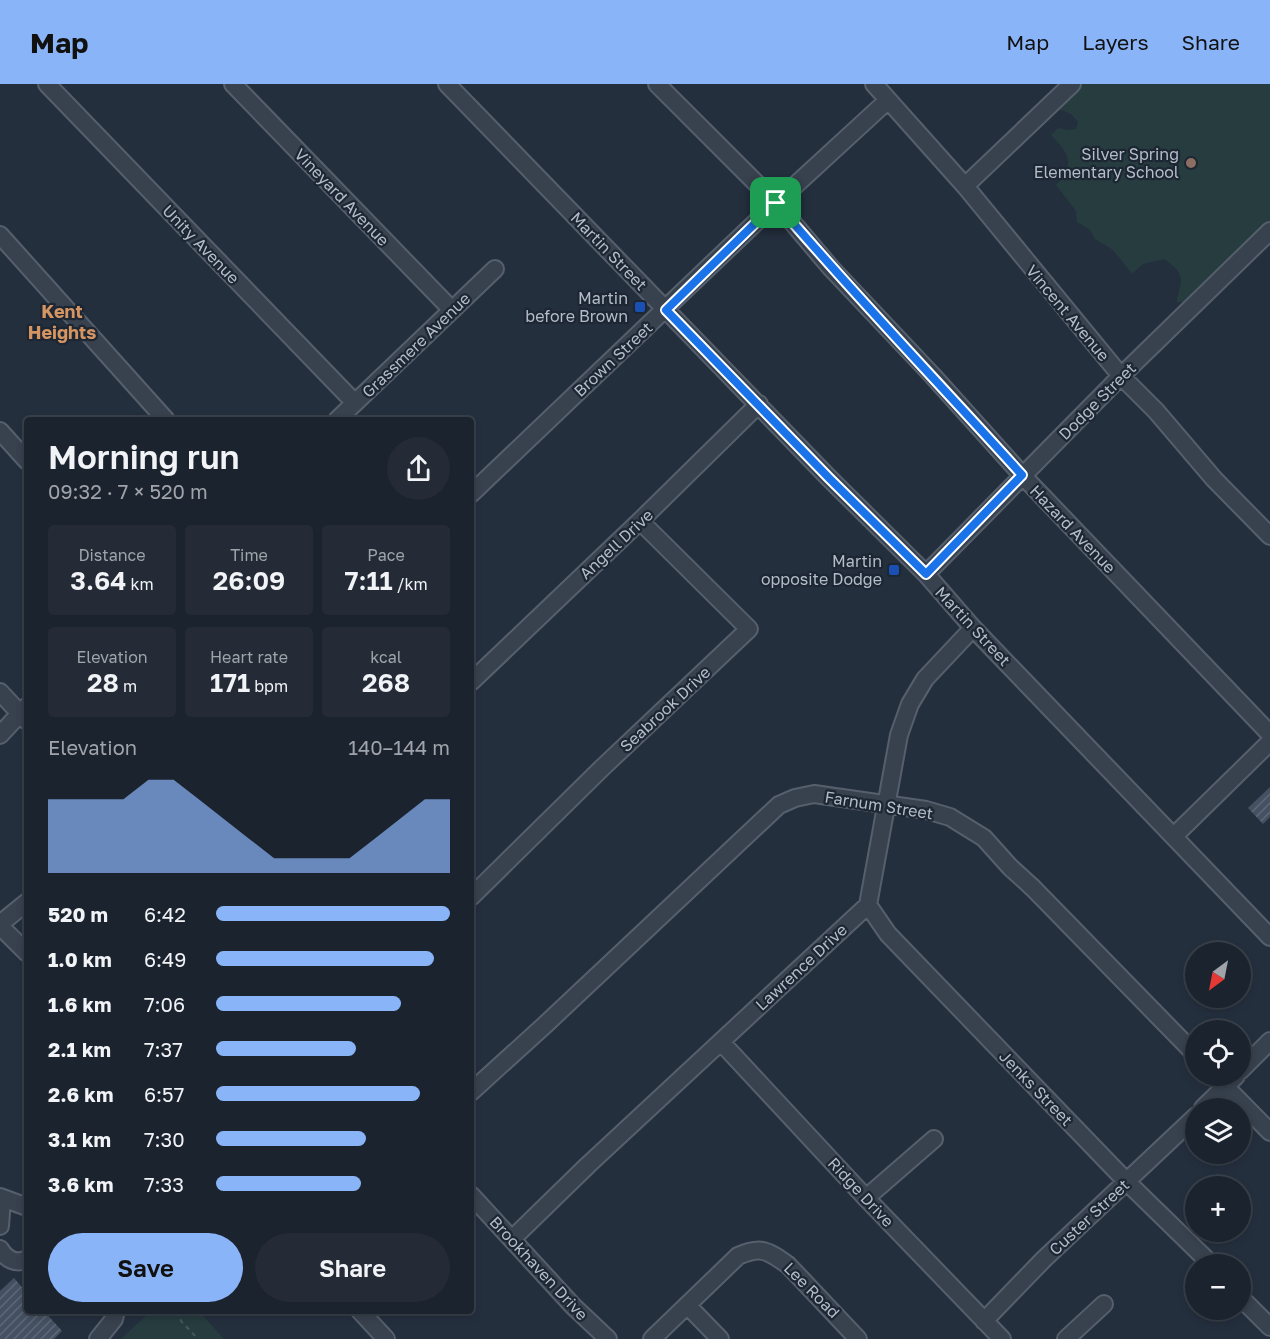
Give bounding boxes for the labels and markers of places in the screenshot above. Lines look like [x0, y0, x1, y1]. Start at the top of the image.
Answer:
place label: Silver Spring Elementary School [1034, 144, 1179, 182]
marker: Silver Spring Elementary School [1184, 156, 1198, 170]
pin [750, 177, 801, 228]
place label: Martin before Brown [525, 288, 628, 326]
marker: Martin before Brown [633, 300, 647, 314]
place label: Martin opposite Dodge [761, 551, 882, 589]
marker: Martin opposite Dodge [887, 563, 901, 577]

